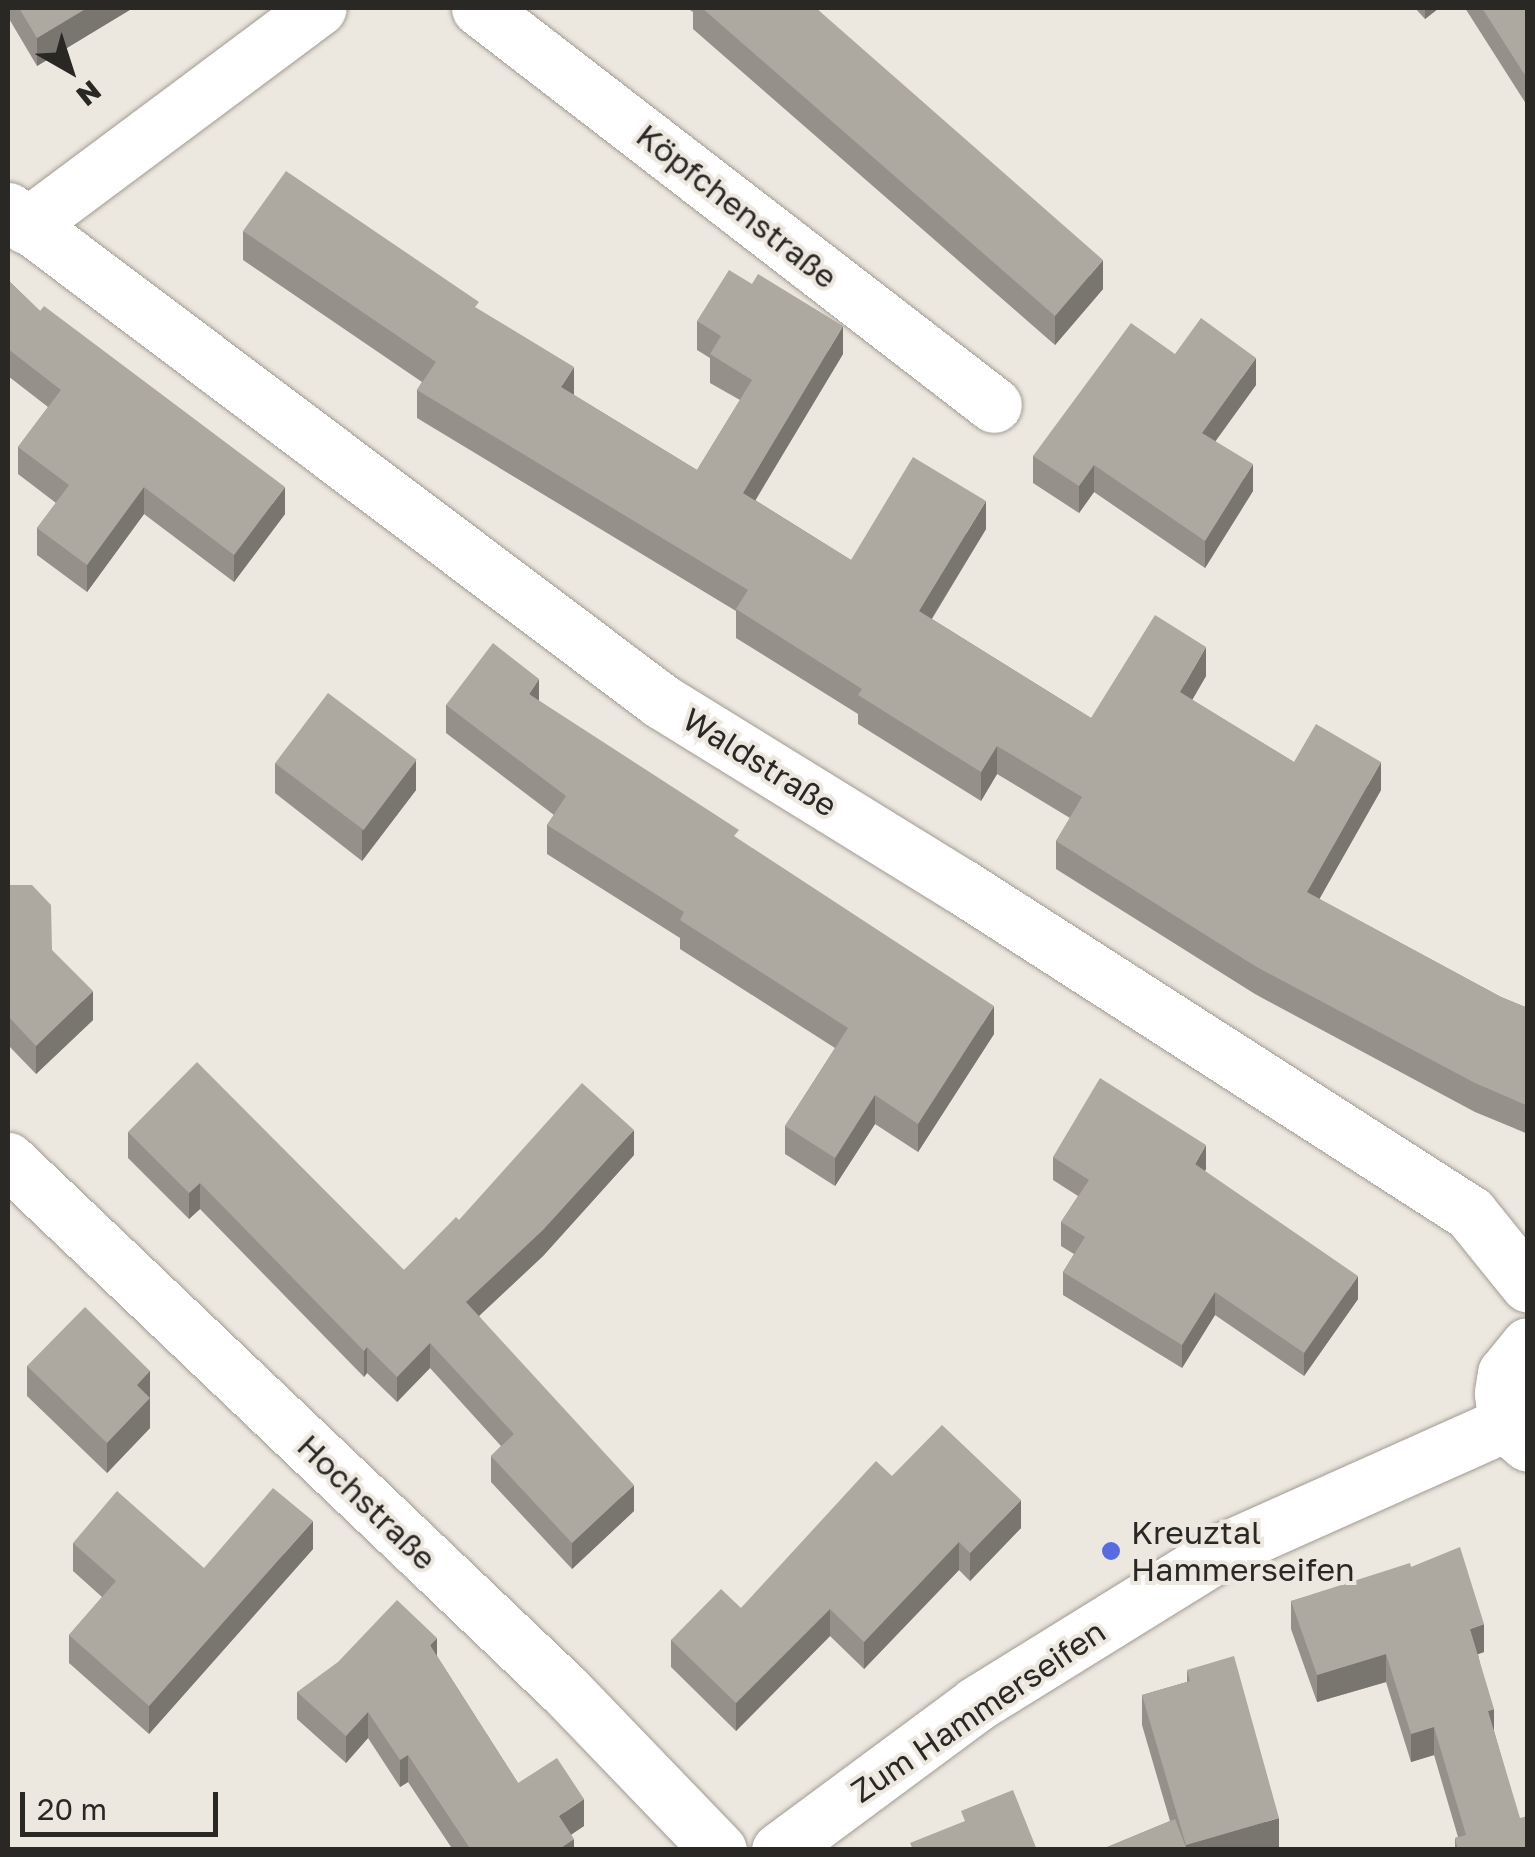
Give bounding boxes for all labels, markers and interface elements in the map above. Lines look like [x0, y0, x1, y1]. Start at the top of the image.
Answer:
north arrow [20, 20, 120, 120]
text: N [71, 74, 108, 113]
street label: Köpfchenstraße [629, 116, 845, 296]
street label: Waldstraße [676, 700, 844, 824]
street label: Hochstraße [290, 1426, 444, 1578]
place label: Kreuztal Hammerseifen [1131, 1514, 1355, 1589]
marker: Kreuztal Hammerseifen [1100, 1540, 1122, 1562]
street label: Zum Hammerseifen [844, 1612, 1112, 1810]
scale bar [25, 1772, 222, 1834]
text: 20 m [37, 1791, 107, 1827]

